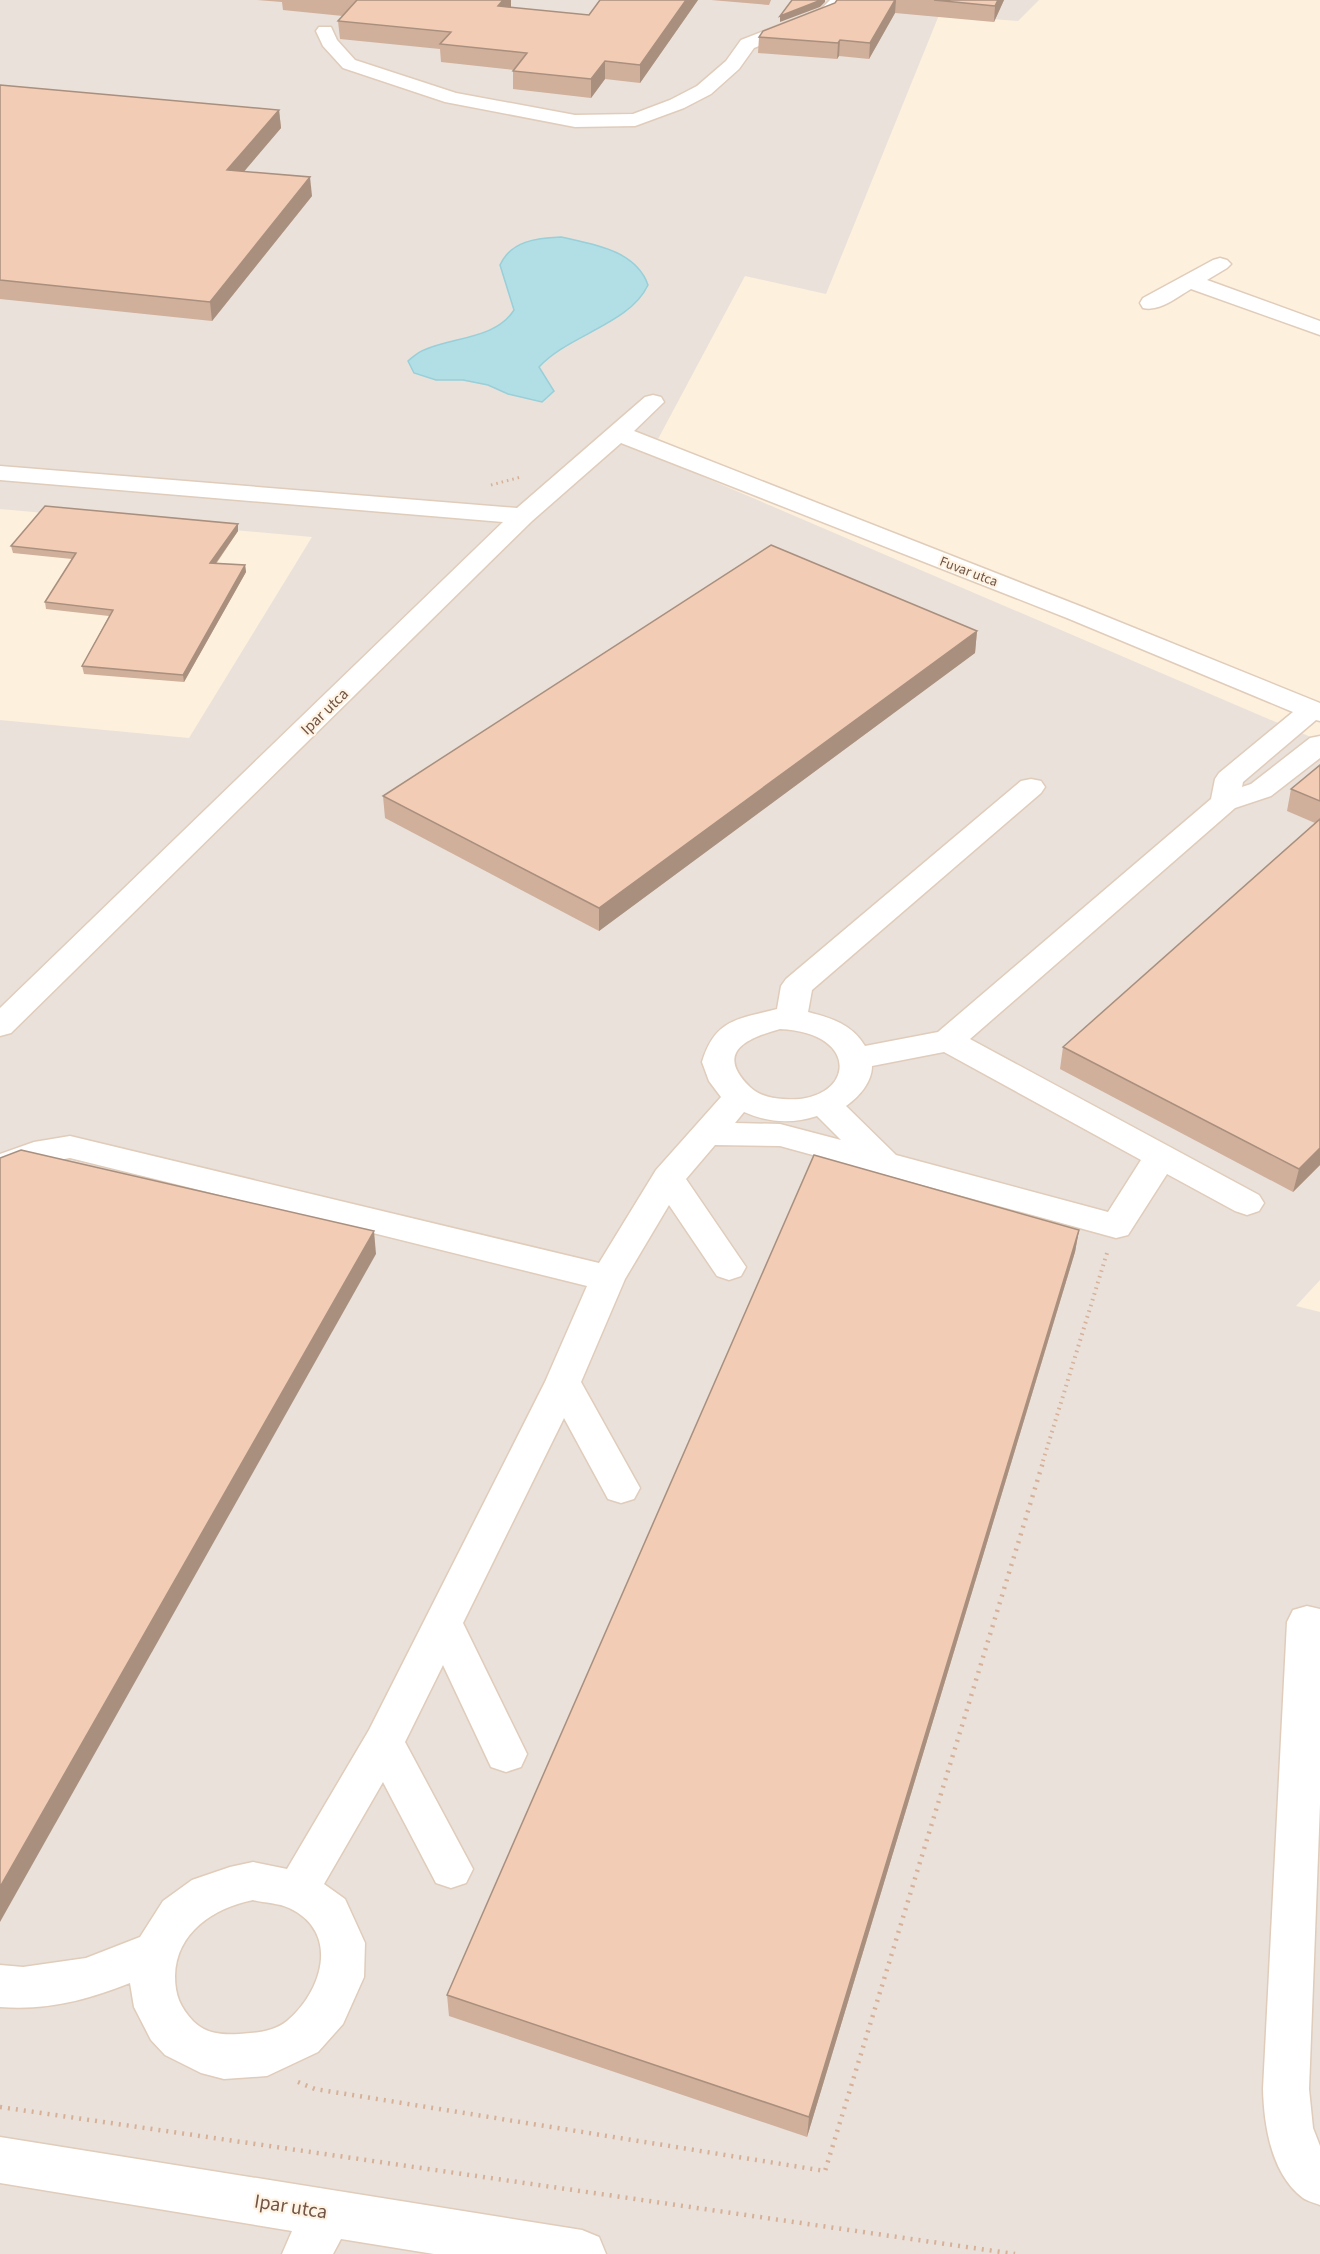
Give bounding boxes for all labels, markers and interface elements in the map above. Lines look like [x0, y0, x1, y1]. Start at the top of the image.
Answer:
street label: Fuvar utca [937, 552, 1001, 592]
street label: Ipar utca [296, 683, 353, 740]
street label: Ipar utca [252, 2187, 329, 2227]

